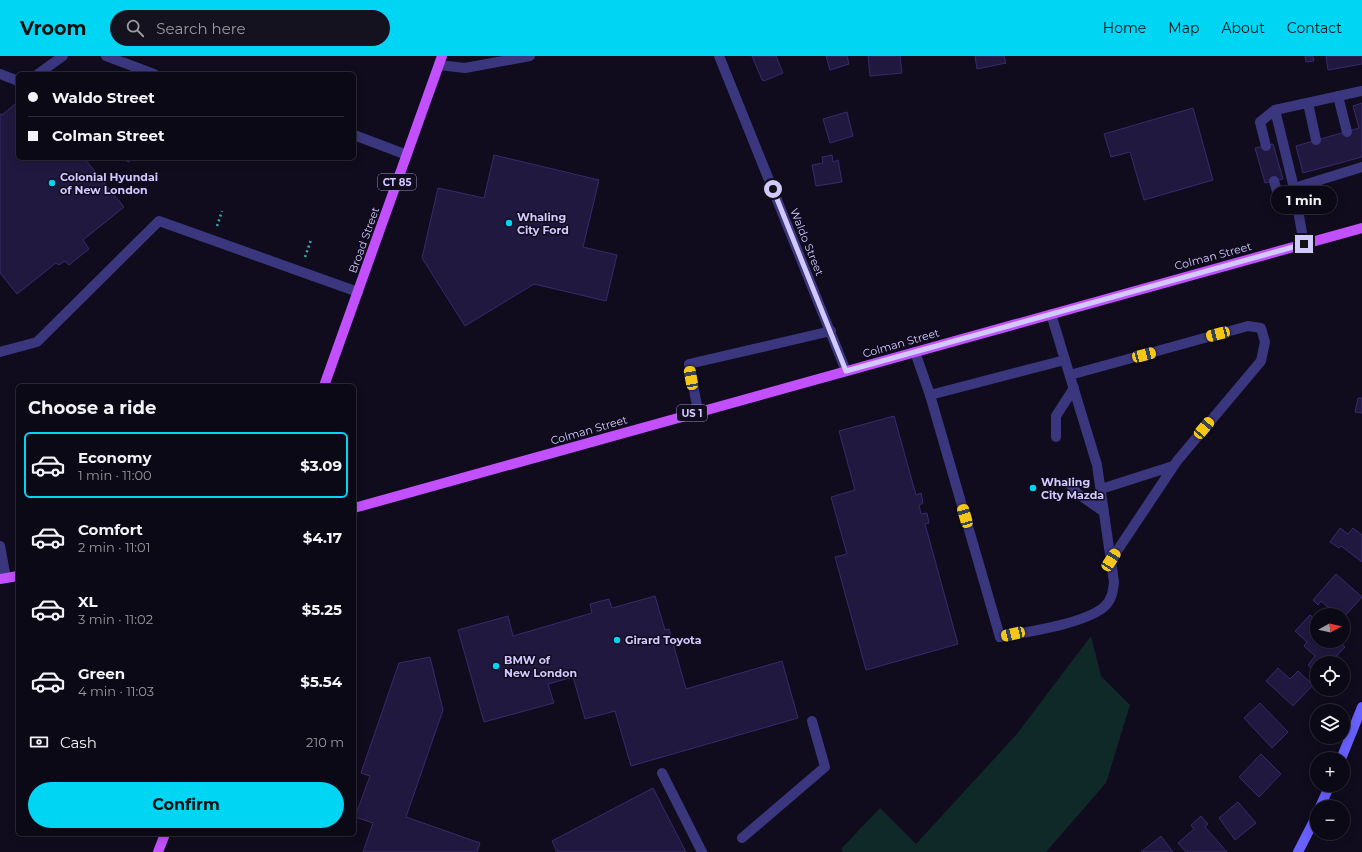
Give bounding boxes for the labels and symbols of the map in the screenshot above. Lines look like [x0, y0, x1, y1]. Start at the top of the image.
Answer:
place label: Colonial Hyundai of New London [60, 170, 158, 197]
road number: CT 85 [378, 174, 416, 190]
marker: Colonial Hyundai of New London [47, 178, 57, 188]
route start [764, 180, 782, 198]
callout: 1 min [1271, 186, 1337, 214]
street label: Broad Street [346, 204, 383, 275]
street label: Waldo Street [787, 206, 827, 278]
place label: Whaling City Ford [517, 210, 569, 237]
marker: Whaling City Ford [504, 218, 514, 228]
route end [1295, 235, 1313, 253]
street label: Colman Street [1173, 239, 1254, 273]
street label: Colman Street [861, 325, 941, 361]
car [1205, 325, 1231, 343]
car [1131, 346, 1157, 364]
car [683, 365, 699, 391]
road number: US 1 [677, 405, 707, 421]
street label: Colman Street [549, 412, 629, 448]
car [1192, 415, 1216, 441]
place label: Whaling City Mazda [1041, 475, 1104, 502]
marker: Whaling City Mazda [1028, 483, 1038, 493]
car [956, 503, 974, 529]
car [1099, 547, 1123, 573]
north arrow [1310, 608, 1350, 648]
car [1000, 625, 1026, 643]
place label: Girard Toyota [625, 633, 702, 647]
marker: Girard Toyota [612, 635, 622, 645]
place label: BMW of New London [504, 653, 577, 680]
marker: BMW of New London [491, 661, 501, 671]

